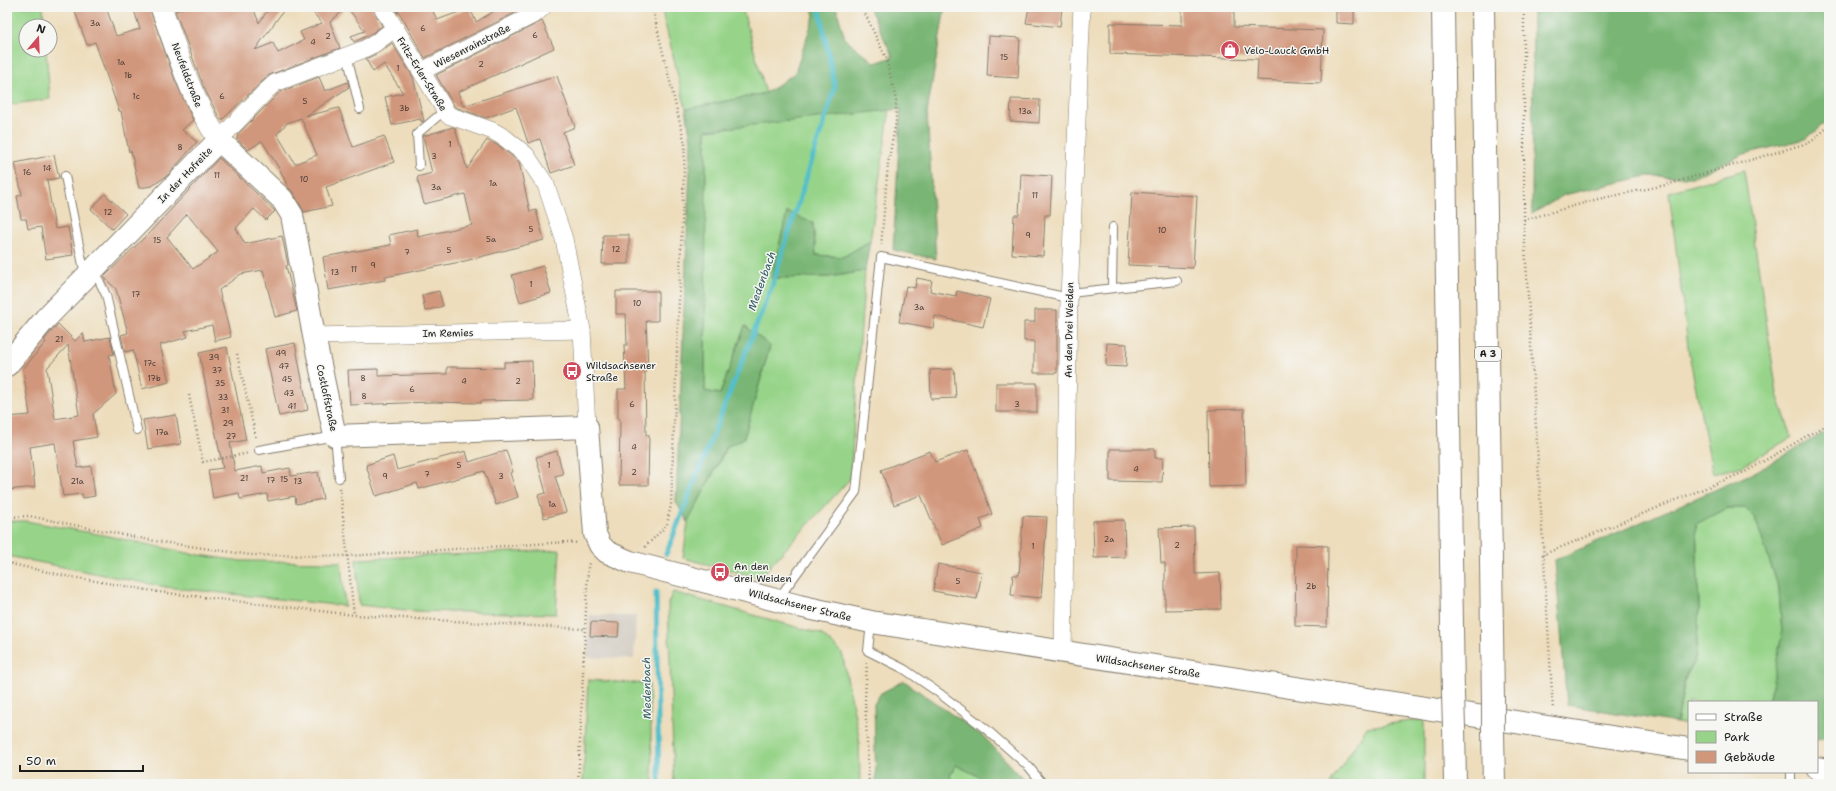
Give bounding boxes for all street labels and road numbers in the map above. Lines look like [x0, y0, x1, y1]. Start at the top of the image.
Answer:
street label: Wiesenrainstraße [431, 21, 513, 71]
street label: Fritz-Erler-Straße [394, 34, 450, 114]
street label: Neufeldstraße [169, 41, 205, 110]
street label: In der Hofreite [155, 144, 215, 206]
street label: An den Drei Weiden [1062, 282, 1076, 378]
street label: Im Remies [422, 326, 474, 340]
road number: A 3 [1475, 347, 1501, 361]
street label: Costloffstraße [314, 363, 341, 433]
street label: Wildsachsener Straße [747, 586, 853, 624]
street label: Wildsachsener Straße [1095, 651, 1202, 681]

